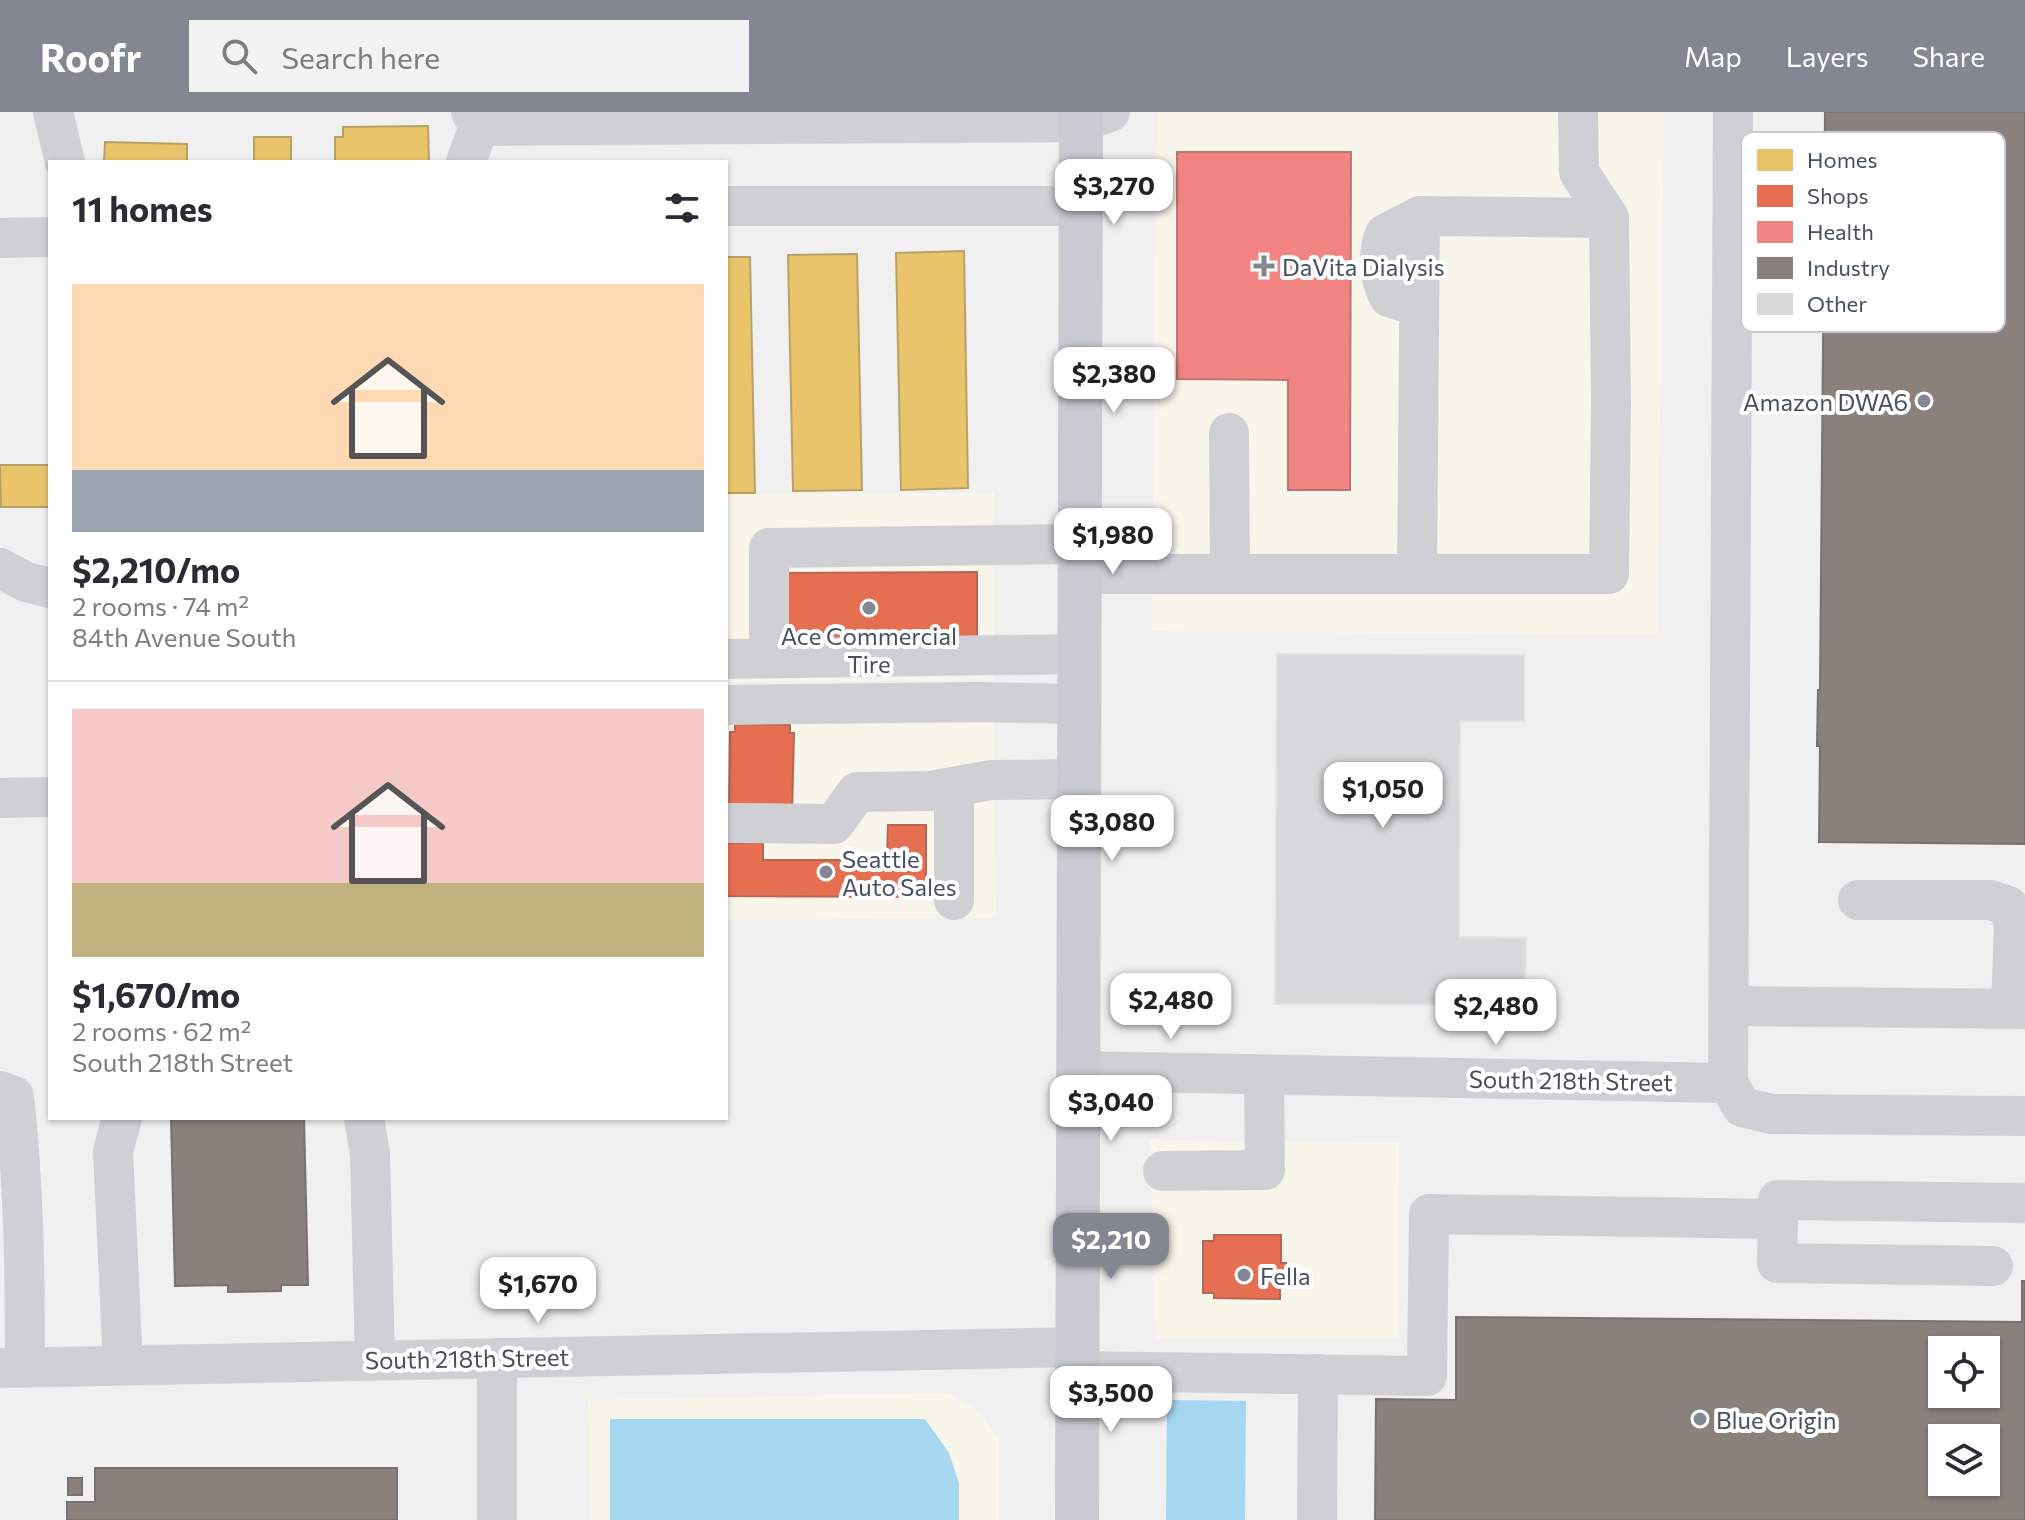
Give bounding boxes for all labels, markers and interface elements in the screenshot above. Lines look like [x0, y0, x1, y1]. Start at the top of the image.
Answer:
search box [189, 20, 749, 92]
text: Roofr [40, 33, 141, 80]
icon: search [217, 34, 261, 78]
text: Search here [281, 38, 440, 75]
text: Map [1684, 39, 1742, 73]
text: Layers [1786, 39, 1868, 73]
text: Share [1912, 39, 1985, 73]
legend [1741, 132, 2005, 332]
text: Homes [1807, 146, 1877, 173]
pin: $3,270 [1049, 159, 1179, 227]
text: $3,270 [1073, 169, 1155, 200]
text: Shops [1807, 182, 1868, 209]
icon: filters [660, 186, 704, 230]
text: 11 homes [72, 187, 213, 229]
text: Health [1807, 218, 1874, 245]
place label: DaVita Dialysis [1282, 252, 1445, 281]
text: Industry [1807, 254, 1890, 281]
marker: DaVita Dialysis [1253, 255, 1275, 277]
text: Other [1807, 290, 1867, 317]
icon: home [316, 336, 460, 480]
pin: $2,380 [1049, 347, 1179, 415]
text: $2,380 [1072, 357, 1156, 388]
place label: Amazon DWA6 [1743, 387, 1908, 416]
marker: Amazon DWA6 [1915, 392, 1933, 410]
pin: $1,980 [1048, 508, 1178, 576]
text: $1,980 [1072, 518, 1154, 549]
text: $2,210/mo [72, 548, 240, 590]
text: 2 rooms · 74 m² [72, 590, 249, 621]
marker: Ace Commercial Tire [860, 599, 878, 617]
text: 84th Avenue South [72, 621, 296, 652]
place label: Ace Commercial Tire [781, 621, 957, 678]
icon: home [316, 761, 460, 905]
pin: $1,050 [1318, 762, 1448, 830]
text: $1,050 [1342, 772, 1424, 803]
pin: $3,080 [1047, 795, 1177, 863]
text: $3,080 [1069, 805, 1155, 836]
place label: Seattle Auto Sales [842, 844, 957, 901]
marker: Seattle Auto Sales [817, 863, 835, 881]
text: $1,670/mo [72, 973, 240, 1015]
pin: $2,480 [1106, 973, 1236, 1041]
pin: $2,480 [1431, 979, 1561, 1047]
text: $2,480 [1128, 983, 1214, 1014]
text: $2,480 [1453, 989, 1539, 1020]
text: 2 rooms · 62 m² [72, 1015, 251, 1046]
text: South 218th Street [72, 1046, 293, 1077]
street label: South 218th Street [1469, 1064, 1673, 1096]
pin: $3,040 [1046, 1075, 1176, 1143]
text: $3,040 [1068, 1085, 1154, 1116]
pin: $2,210 [1046, 1213, 1176, 1281]
text: $2,210 [1071, 1223, 1151, 1254]
pin: $1,670 [473, 1257, 603, 1325]
place label: Fella [1260, 1261, 1311, 1290]
marker: Fella [1235, 1266, 1253, 1284]
text: $1,670 [498, 1267, 578, 1298]
map controls [1928, 1336, 2000, 1496]
button: locate [1928, 1336, 2000, 1408]
street label: South 218th Street [365, 1342, 569, 1374]
pin: $3,500 [1046, 1366, 1176, 1434]
text: $3,500 [1068, 1376, 1154, 1407]
place label: Blue Origin [1716, 1405, 1837, 1434]
marker: Blue Origin [1691, 1410, 1709, 1428]
button: layers [1928, 1424, 2000, 1496]

